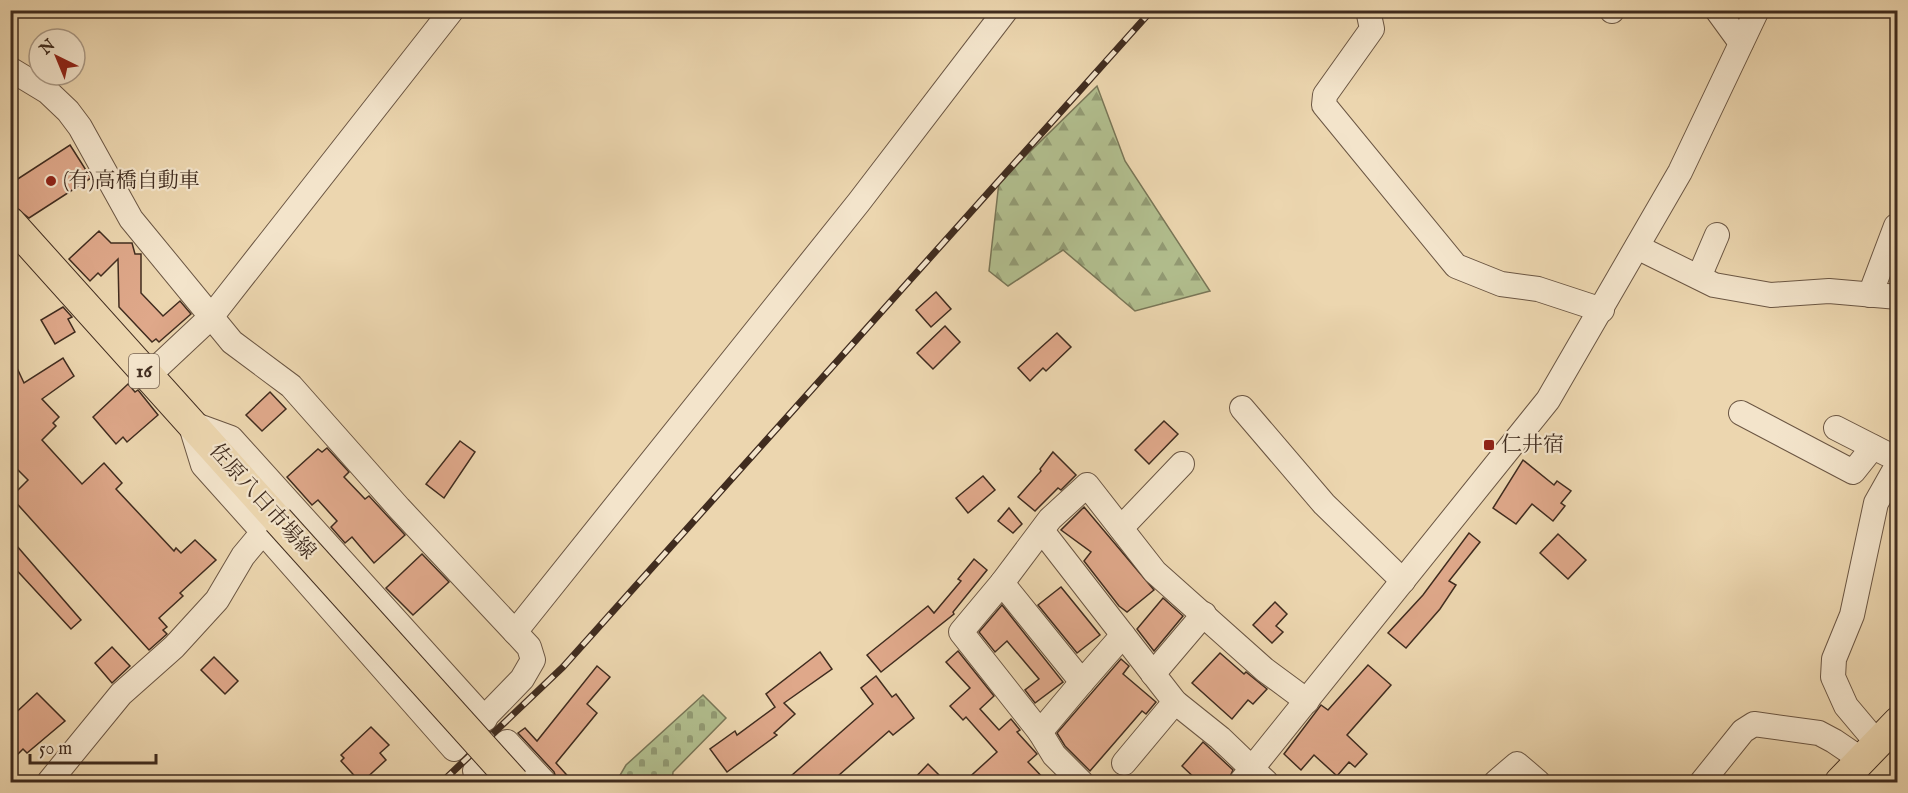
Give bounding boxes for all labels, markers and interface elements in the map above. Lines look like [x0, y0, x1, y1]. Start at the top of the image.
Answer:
north arrow [27, 27, 87, 87]
text: N [36, 35, 60, 60]
place label: (有)高橋自動車 [63, 168, 200, 195]
marker: (有)高橋自動車 [44, 174, 58, 188]
road number: 16 [129, 354, 159, 388]
place label: 仁井宿 [1501, 432, 1564, 459]
street label: 佐原八日市場線 [203, 438, 321, 566]
marker: 仁井宿 [1482, 438, 1496, 452]
scale bar [30, 727, 156, 765]
text: 50 m [39, 738, 72, 761]

